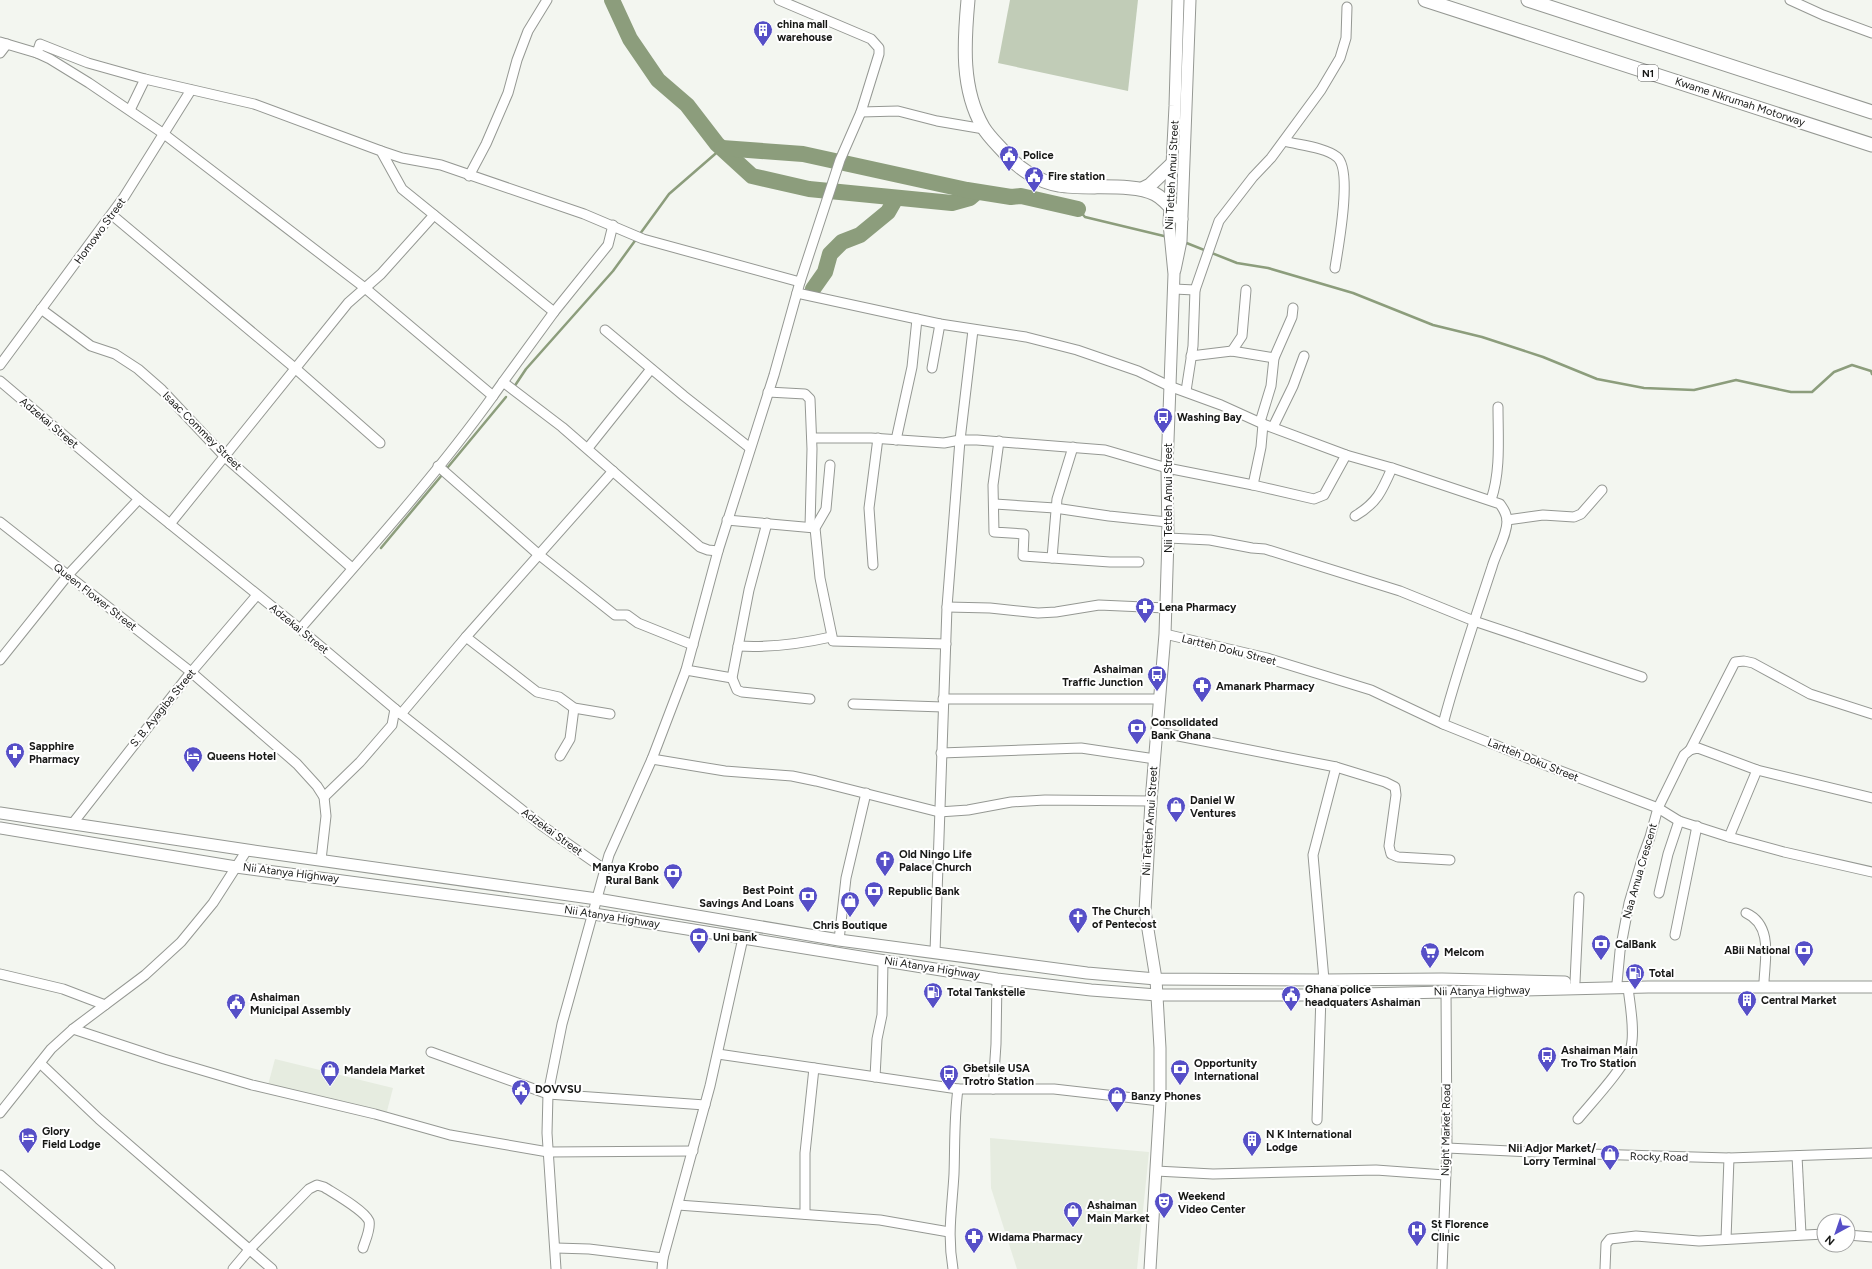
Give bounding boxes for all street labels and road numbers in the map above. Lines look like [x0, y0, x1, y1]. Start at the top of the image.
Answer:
road number: N1 [1638, 65, 1658, 81]
street label: Kwame Nkrumah Motorway [1673, 75, 1807, 129]
street label: Nii Tetteh Amui Street [1163, 120, 1181, 230]
street label: Homowo Street [72, 195, 128, 267]
street label: Isaac Commey Street [160, 389, 244, 473]
street label: Adzekai Street [17, 395, 81, 451]
street label: Nii Tetteh Amui Street [1162, 443, 1175, 553]
street label: Queen Flower Street [51, 560, 139, 634]
street label: Adzekai Street [267, 601, 331, 657]
street label: Lartteh Doku Street [1180, 632, 1278, 668]
street label: S. B. Ayagiba Street [128, 666, 198, 750]
street label: Lartteh Doku Street [1486, 736, 1580, 784]
street label: Nii Tetteh Amui Street [1140, 766, 1160, 876]
street label: Adzekai Street [519, 806, 585, 858]
street label: Naa Amua Crescent [1620, 822, 1660, 920]
street label: Nii Atanya Highway [242, 861, 340, 885]
street label: Nii Atanya Highway [563, 903, 661, 931]
street label: Nii Atanya Highway [883, 954, 981, 982]
street label: Nii Atanya Highway [1434, 984, 1531, 998]
street label: Night Market Road [1439, 1084, 1453, 1176]
street label: Rocky Road [1630, 1150, 1688, 1164]

